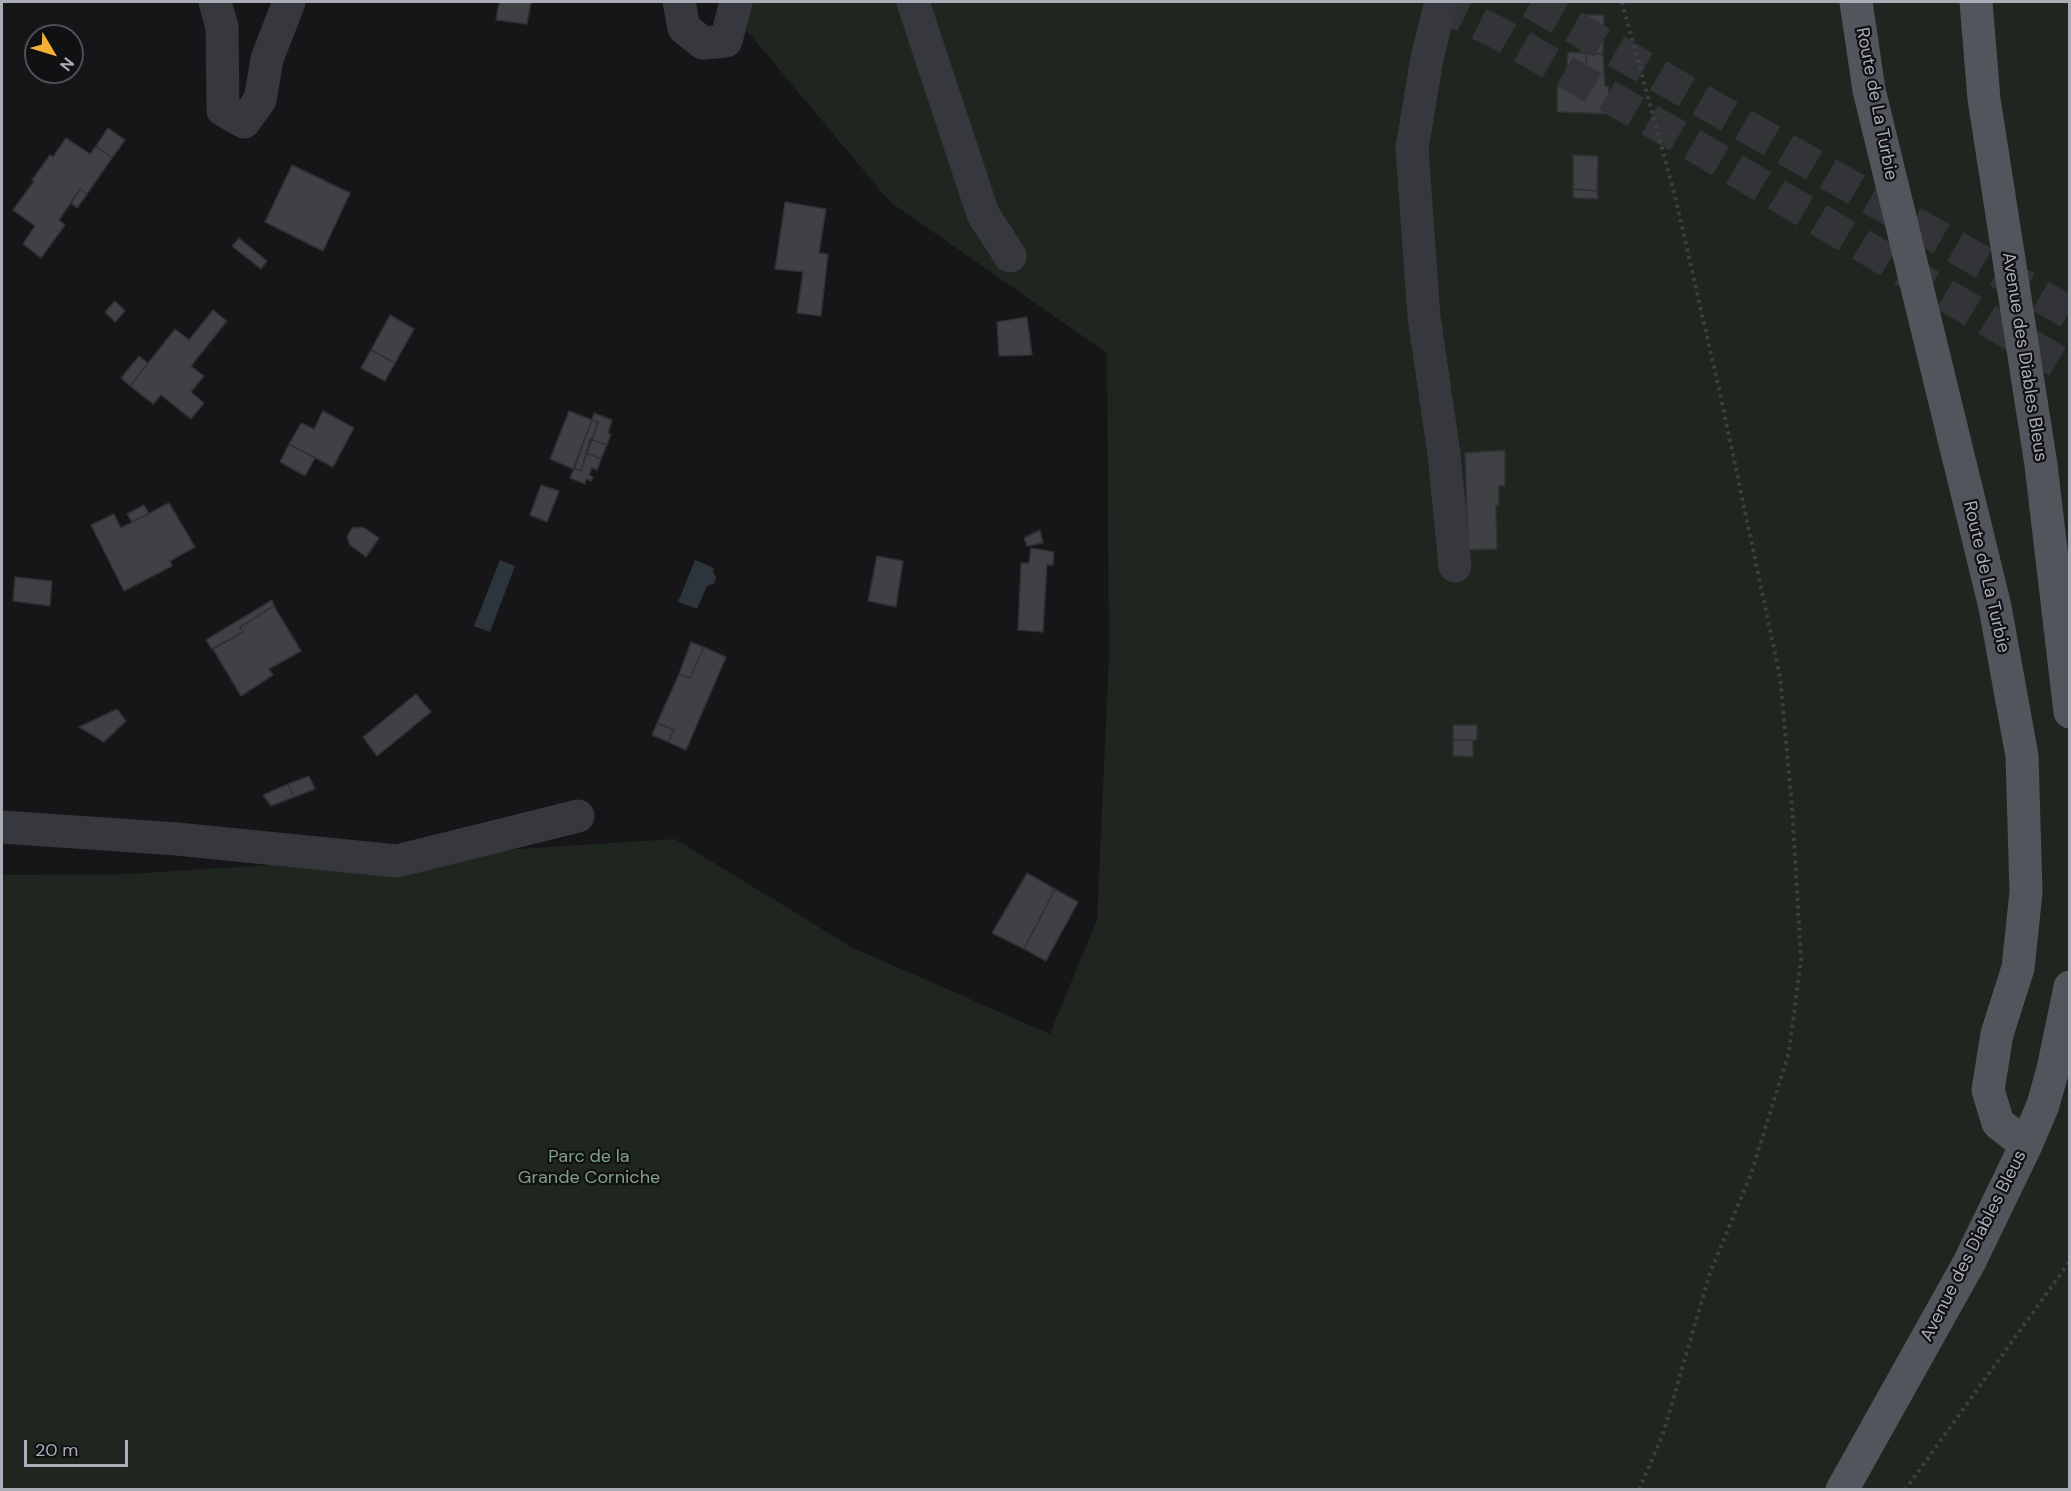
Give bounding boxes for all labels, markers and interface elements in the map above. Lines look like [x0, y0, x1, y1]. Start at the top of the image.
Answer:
north arrow [24, 24, 84, 84]
street label: Route de La Turbie [1851, 26, 1901, 182]
text: N [55, 53, 79, 75]
street label: Avenue des Diables Bleus [1997, 251, 2051, 463]
street label: Route de La Turbie [1958, 499, 2014, 655]
park label: Parc de la Grande Corniche [518, 1146, 660, 1188]
street label: Avenue des Diables Bleus [1916, 1147, 2032, 1345]
scale bar [27, 1428, 130, 1466]
text: 20 m [35, 1438, 78, 1462]

